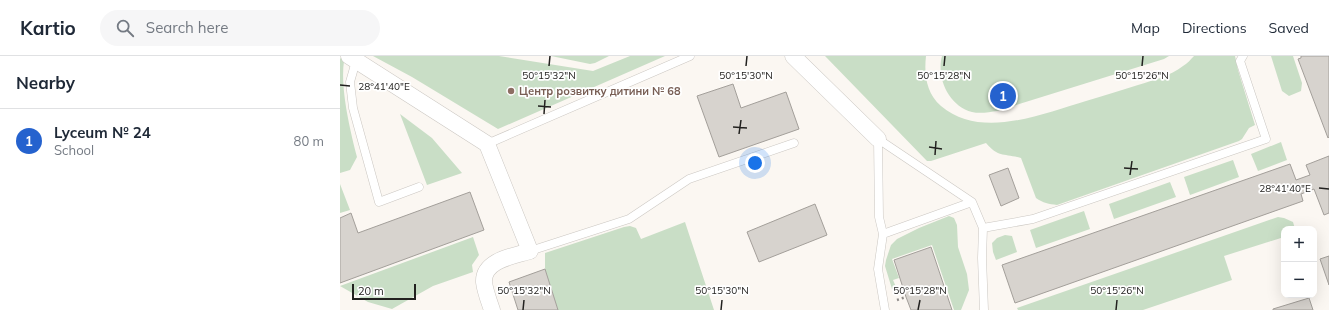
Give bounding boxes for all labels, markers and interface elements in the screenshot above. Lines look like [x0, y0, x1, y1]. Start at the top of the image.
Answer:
search box [100, 10, 380, 46]
text: Kartio [20, 16, 76, 40]
icon: search [114, 17, 136, 39]
text: Search here [146, 18, 228, 37]
text: Map [1131, 19, 1160, 37]
text: Directions [1182, 19, 1247, 37]
text: Saved [1269, 19, 1309, 37]
text: 50°15'32"N [522, 69, 576, 82]
text: 50°15'30"N [719, 69, 773, 82]
text: 50°15'28"N [917, 69, 971, 82]
text: 50°15'26"N [1115, 69, 1169, 82]
text: Nearby [16, 72, 75, 93]
text: 28°41'40"E [358, 80, 410, 93]
pin: 1 [990, 81, 1016, 111]
place label: Центр розвитку дитини № 68 [519, 84, 681, 98]
marker: Центр розвитку дитини № 68 [506, 86, 516, 96]
text: Lyceum № 24 [54, 123, 151, 142]
text: 1 [25, 133, 33, 149]
text: 80 m [294, 133, 324, 149]
text: School [54, 142, 94, 158]
your location [745, 153, 765, 173]
text: 28°41'40"E [1259, 182, 1311, 195]
map controls [1281, 226, 1317, 298]
button: + [1281, 226, 1317, 262]
button: − [1281, 262, 1317, 298]
scale bar [352, 282, 416, 301]
text: 20 m [358, 284, 384, 298]
text: 50°15'32"N [497, 284, 551, 297]
text: 50°15'30"N [695, 284, 749, 297]
text: 50°15'28"N [893, 284, 947, 297]
text: 50°15'26"N [1090, 284, 1144, 297]

